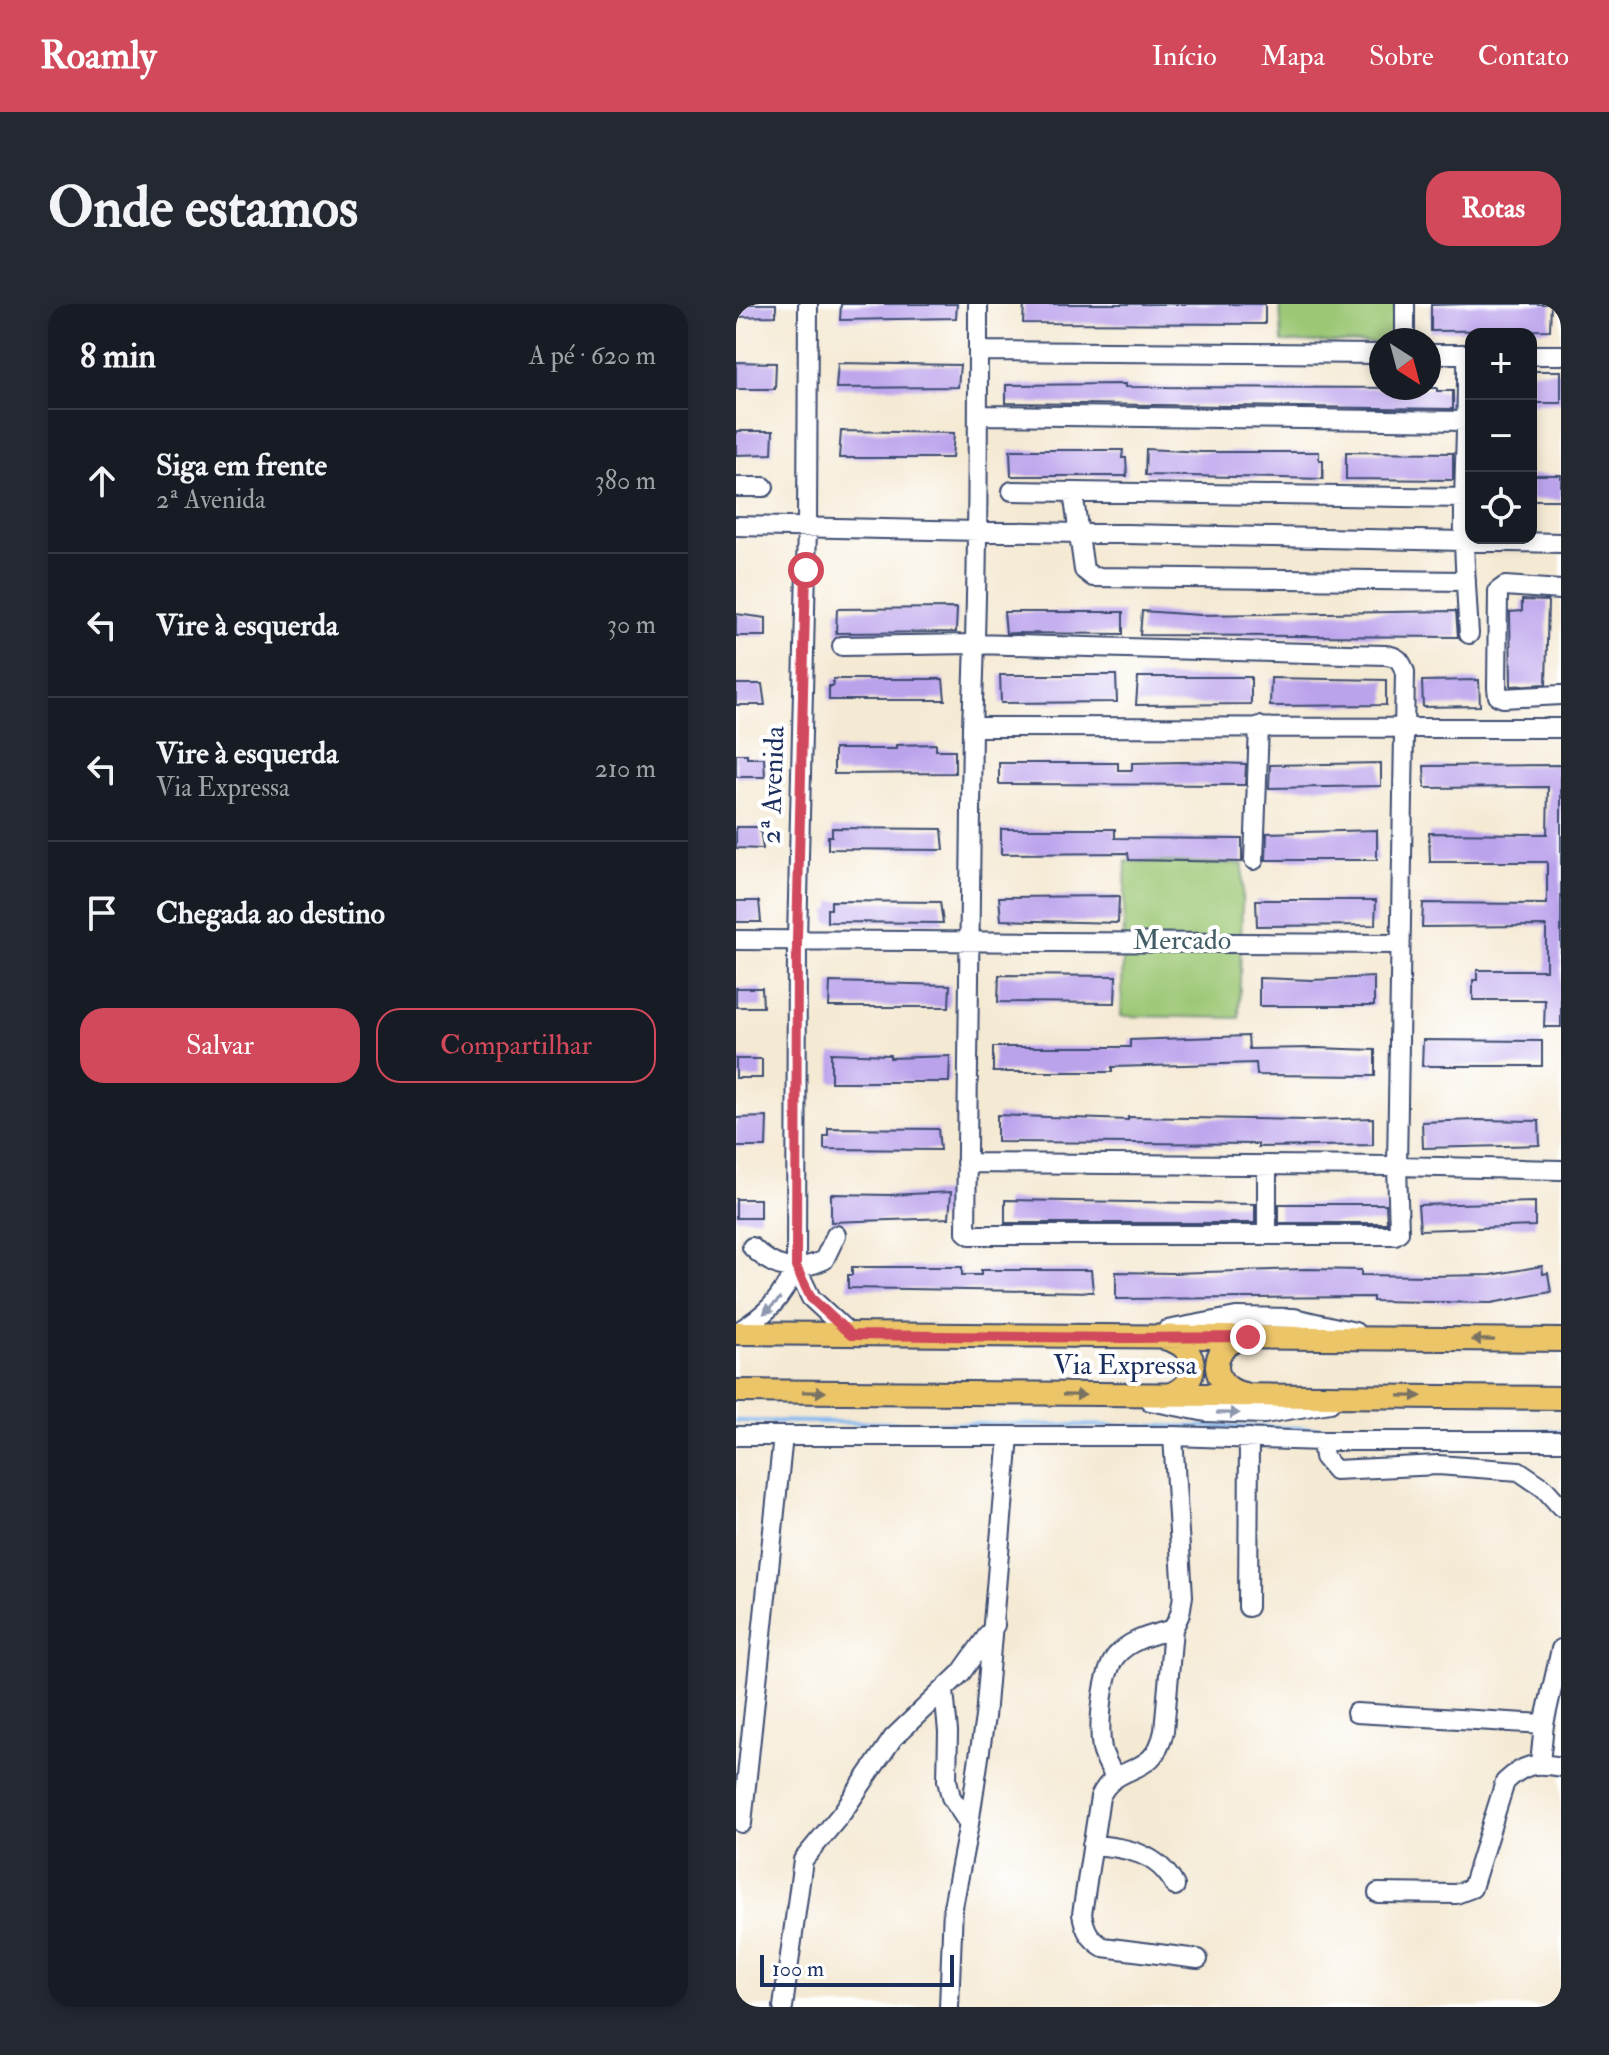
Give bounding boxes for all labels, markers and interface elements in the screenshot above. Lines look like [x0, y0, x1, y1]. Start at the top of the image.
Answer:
text: Roamly [40, 32, 157, 80]
text: Início [1152, 39, 1217, 74]
text: Mapa [1261, 39, 1325, 74]
text: Sobre [1369, 39, 1434, 74]
text: Contato [1478, 39, 1569, 74]
button: Rotas [1426, 171, 1561, 246]
text: Onde estamos [48, 173, 358, 244]
north arrow [1369, 328, 1441, 400]
map controls [1465, 328, 1537, 544]
button: + [1465, 328, 1537, 400]
text: 8 min [80, 335, 156, 378]
text: A pé · 620 m [529, 340, 656, 372]
button: − [1465, 400, 1537, 472]
text: Siga em frente [156, 447, 327, 484]
icon: ahead [80, 459, 124, 503]
text: 380 m [595, 465, 656, 497]
button: locate [1465, 472, 1537, 544]
text: 2ª Avenida [156, 484, 266, 516]
route start [788, 552, 824, 588]
icon: left [80, 603, 124, 647]
text: Vire à esquerda [156, 607, 338, 644]
text: 30 m [607, 609, 656, 641]
street label: 2ª Avenida [753, 725, 793, 845]
text: Vire à esquerda [156, 735, 338, 772]
icon: left [80, 747, 124, 791]
text: 210 m [595, 753, 656, 785]
text: Via Expressa [156, 772, 290, 804]
icon: arrive [80, 891, 124, 935]
text: Chegada ao destino [156, 895, 385, 932]
park label: Mercado [1133, 923, 1231, 958]
button: Salvar [80, 1008, 360, 1083]
button: Compartilhar [376, 1008, 656, 1083]
one-way arrow [763, 1296, 782, 1314]
route end [1230, 1319, 1266, 1355]
one-way arrow [1470, 1333, 1495, 1346]
street label: Via Expressa [1053, 1348, 1197, 1383]
one-way arrow [802, 1386, 827, 1398]
one-way arrow [1062, 1389, 1087, 1401]
one-way arrow [1398, 1390, 1423, 1402]
one-way arrow [1216, 1407, 1241, 1419]
scale bar [760, 1951, 954, 1987]
text: 100 m [772, 1955, 824, 1983]

